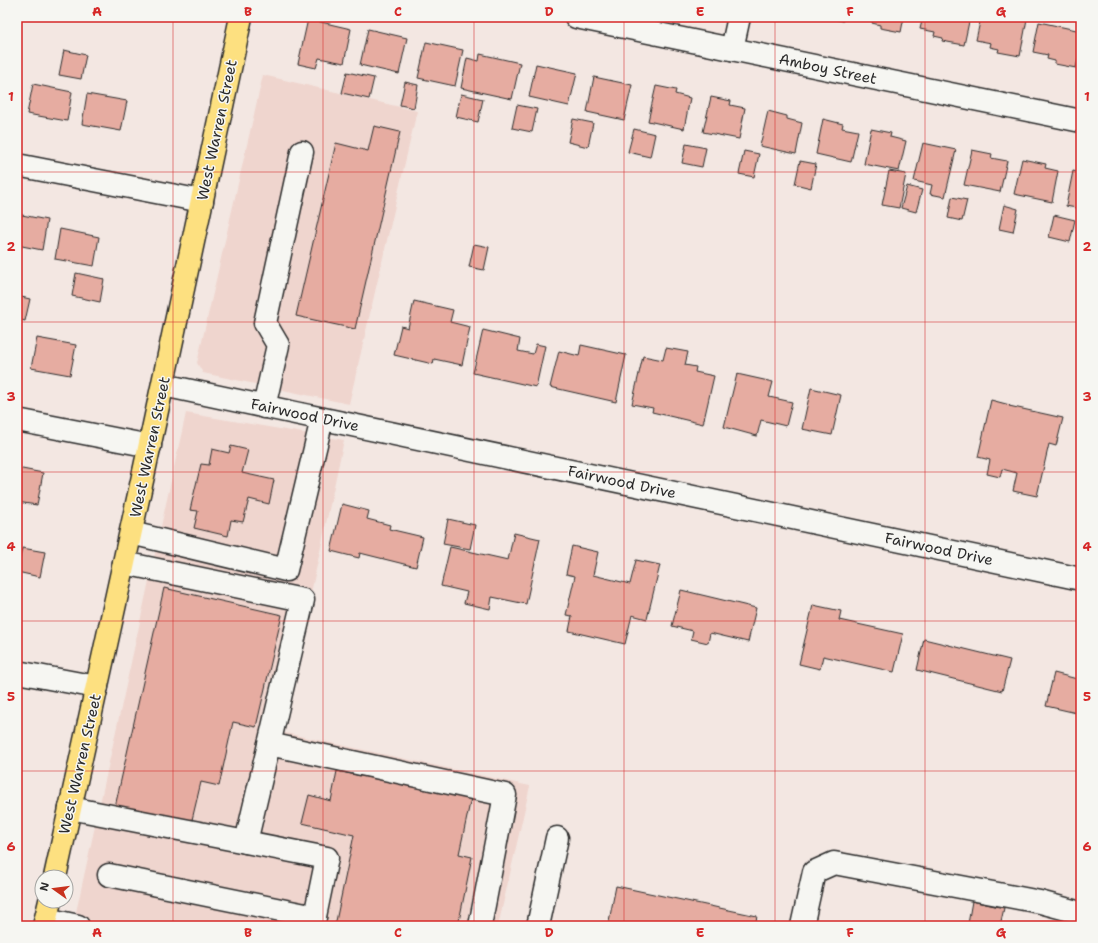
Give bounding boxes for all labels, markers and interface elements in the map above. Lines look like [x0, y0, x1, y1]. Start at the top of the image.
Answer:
text: A [92, 3, 102, 20]
text: B [244, 3, 252, 20]
text: C [394, 3, 402, 20]
text: D [544, 3, 554, 20]
text: E [696, 3, 705, 20]
text: F [846, 3, 854, 20]
text: G [996, 3, 1007, 20]
street label: Amboy Street [777, 49, 879, 89]
street label: West Warren Street [192, 58, 242, 202]
text: 1 [8, 88, 14, 105]
text: 1 [1084, 88, 1090, 105]
text: 2 [6, 238, 16, 255]
text: 2 [1082, 238, 1092, 255]
street label: West Warren Street [125, 375, 175, 519]
text: 3 [6, 388, 16, 405]
text: 3 [1082, 388, 1092, 405]
street label: Fairwood Drive [249, 394, 361, 436]
street label: Fairwood Drive [566, 461, 678, 503]
street label: Fairwood Drive [883, 528, 995, 570]
text: 4 [6, 538, 16, 555]
text: 4 [1082, 538, 1092, 555]
text: 5 [7, 688, 15, 705]
text: 5 [1083, 688, 1091, 705]
street label: West Warren Street [54, 692, 106, 836]
text: 6 [6, 838, 16, 855]
text: 6 [1082, 838, 1092, 855]
north arrow [34, 869, 74, 909]
text: N [36, 880, 53, 893]
text: A [92, 924, 102, 941]
text: B [244, 924, 252, 941]
text: C [394, 924, 402, 941]
text: D [544, 924, 554, 941]
text: E [696, 924, 705, 941]
text: F [846, 924, 854, 941]
text: G [996, 924, 1007, 941]

